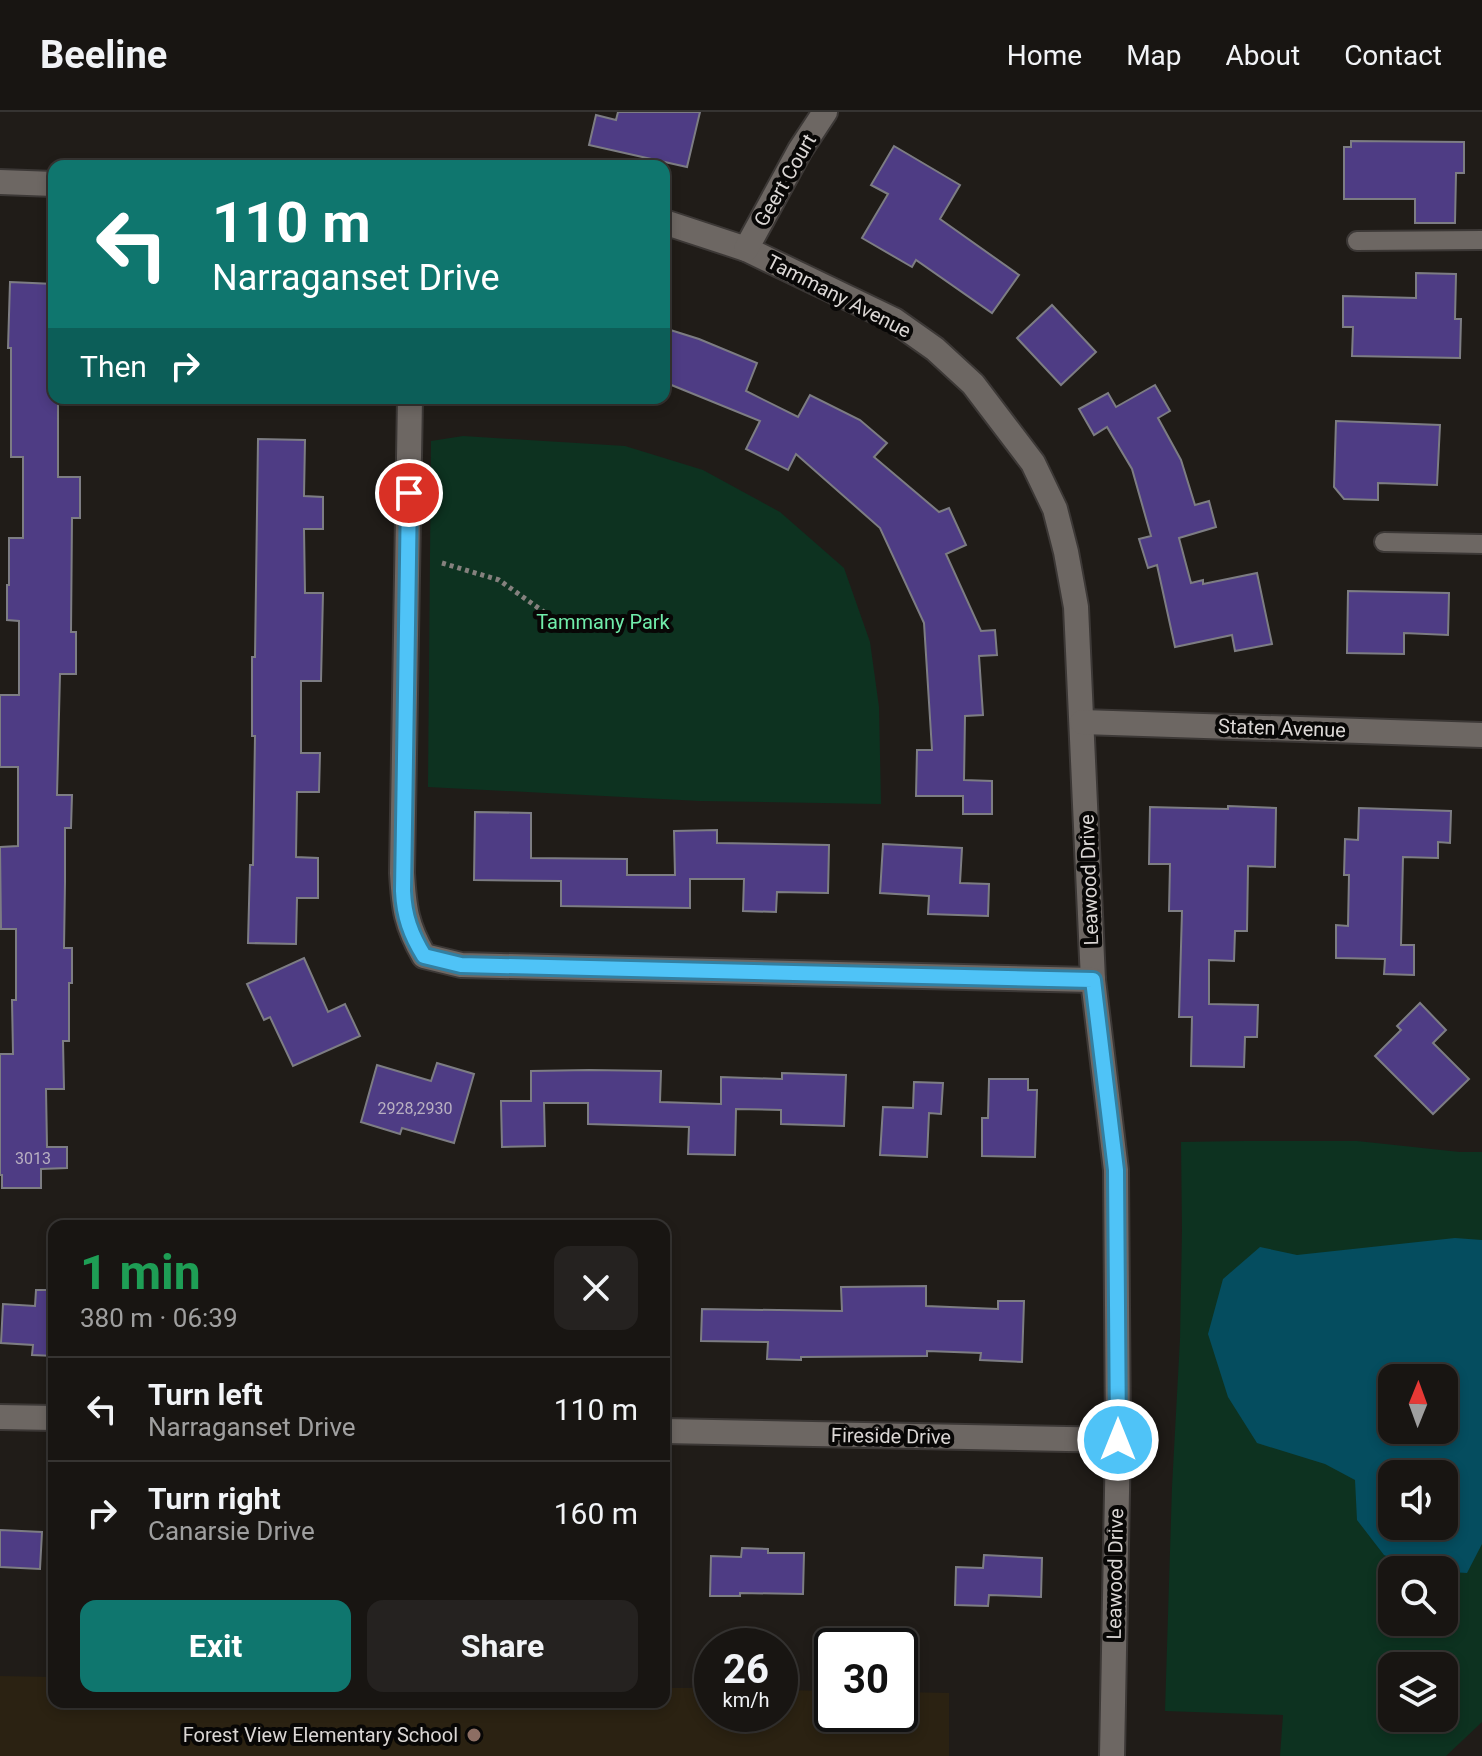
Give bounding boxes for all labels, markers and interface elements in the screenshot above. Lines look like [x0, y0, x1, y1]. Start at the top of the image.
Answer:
text: Beeline [40, 33, 167, 77]
text: Home [1007, 39, 1082, 72]
text: Map [1126, 39, 1182, 72]
text: About [1226, 39, 1300, 72]
text: Contact [1344, 39, 1442, 72]
street label: Geert Court [749, 129, 821, 231]
text: 110 m [212, 190, 371, 256]
icon: left [80, 192, 184, 296]
street label: Tammany Avenue [763, 249, 915, 343]
text: Narraganset Drive [212, 257, 499, 299]
icon: right [163, 344, 207, 388]
text: Then [80, 349, 147, 384]
pin [375, 459, 443, 527]
icon: arrive [387, 471, 431, 515]
park label: Tammany Park [536, 610, 671, 634]
street label: Staten Avenue [1218, 714, 1346, 742]
street label: Leawood Drive [1075, 814, 1103, 946]
house number: 2928,2930 [377, 1099, 453, 1118]
house number: 3013 [15, 1149, 51, 1168]
text: 1 min [80, 1244, 201, 1301]
button: close [554, 1246, 638, 1330]
text: 380 m · 06:39 [80, 1303, 238, 1333]
north arrow [1378, 1364, 1458, 1444]
map controls [1378, 1364, 1458, 1732]
text: Turn left [148, 1377, 263, 1412]
icon: left [80, 1387, 124, 1431]
text: 110 m [554, 1392, 638, 1427]
position arrow [1076, 1398, 1160, 1482]
text: Narraganset Drive [148, 1412, 356, 1442]
street label: Fireside Drive [831, 1423, 951, 1449]
button: sound [1378, 1460, 1458, 1540]
text: Turn right [148, 1481, 281, 1516]
icon: right [80, 1491, 124, 1535]
text: 160 m [554, 1496, 638, 1531]
street label: Leawood Drive [1102, 1508, 1128, 1640]
text: Canarsie Drive [148, 1516, 315, 1546]
button: search [1378, 1556, 1458, 1636]
button: Exit [80, 1600, 351, 1692]
button: Share [367, 1600, 638, 1692]
speed limit sign: 30 [814, 1628, 918, 1732]
text: 26 [723, 1646, 769, 1693]
button: layers [1378, 1652, 1458, 1732]
text: km/h [723, 1688, 769, 1712]
place label: Forest View Elementary School [183, 1723, 458, 1747]
marker: Forest View Elementary School [465, 1726, 483, 1744]

